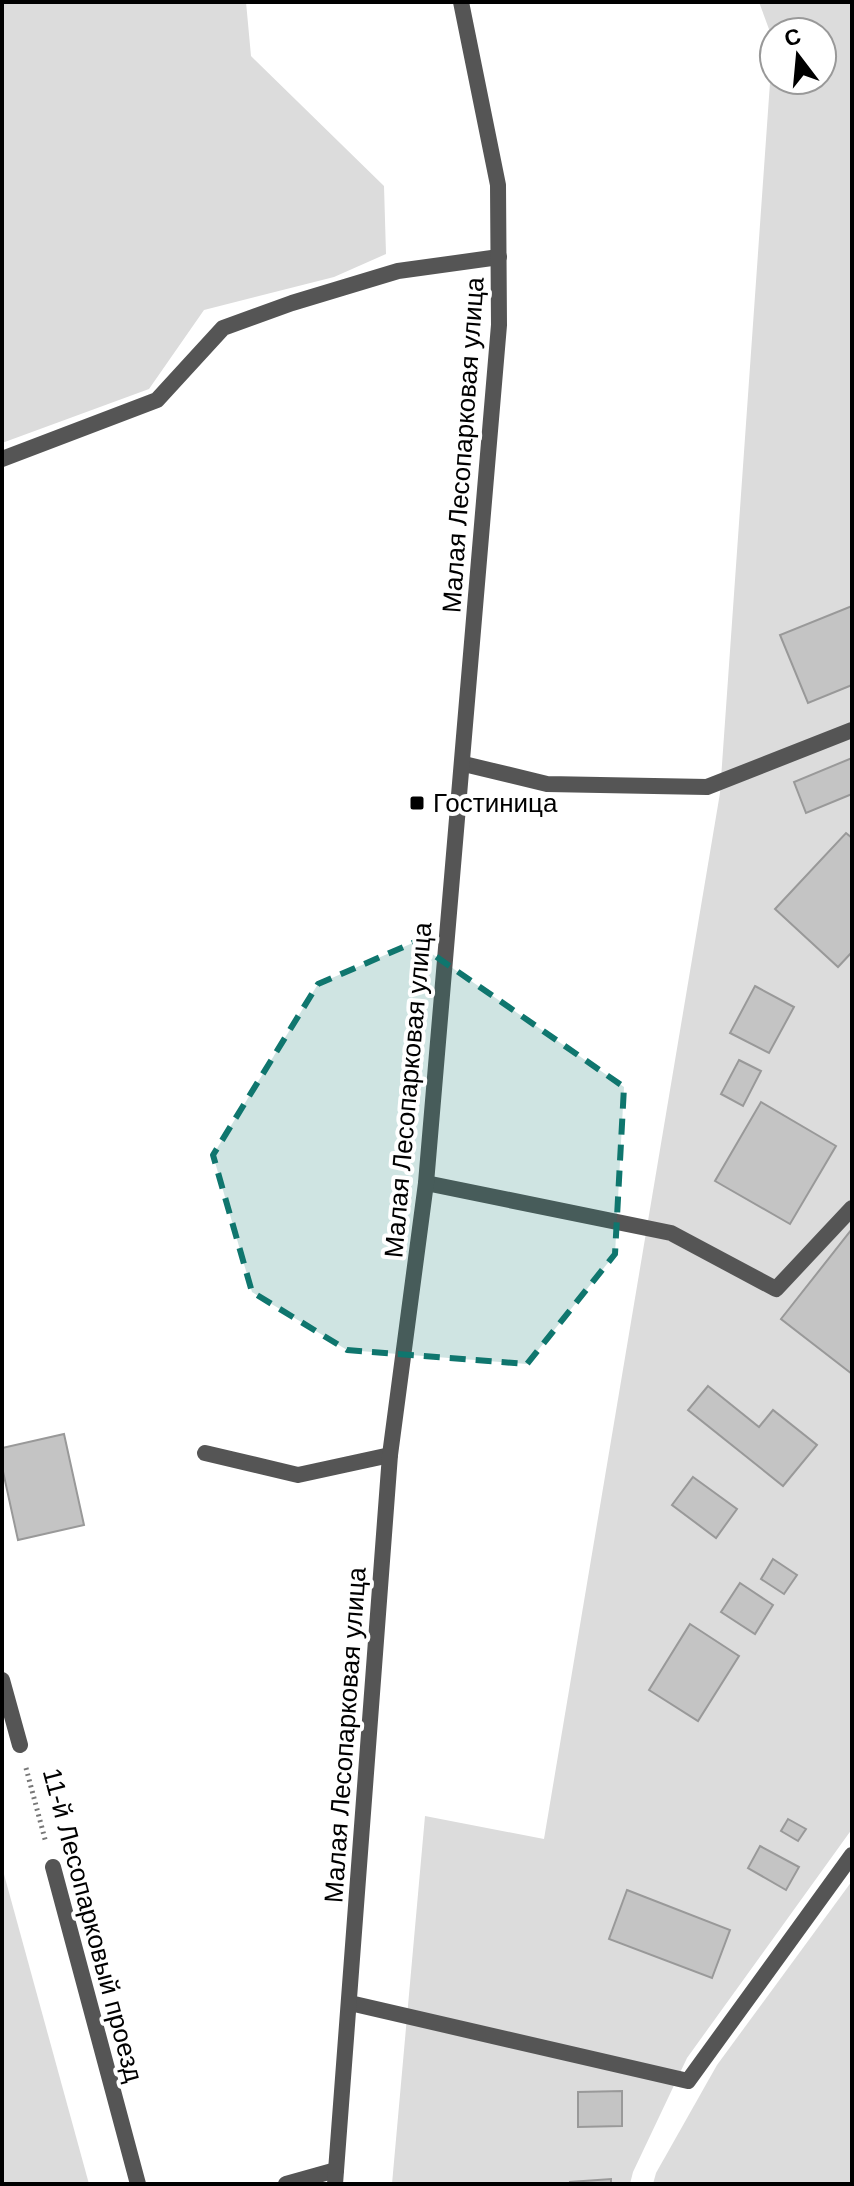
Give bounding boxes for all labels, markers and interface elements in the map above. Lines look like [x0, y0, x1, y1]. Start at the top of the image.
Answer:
north arrow [758, 16, 838, 96]
text: С [782, 23, 804, 51]
street label: Малая Лесопарковая улица [436, 276, 490, 614]
place label: Гостиница [433, 788, 558, 818]
marker: Гостиница [408, 794, 426, 812]
street label: Малая Лесопарковая улица [378, 921, 438, 1259]
street label: Малая Лесопарковая улица [318, 1566, 372, 1904]
street label: 11-й Лесопарковый проезд [37, 1765, 149, 2085]

